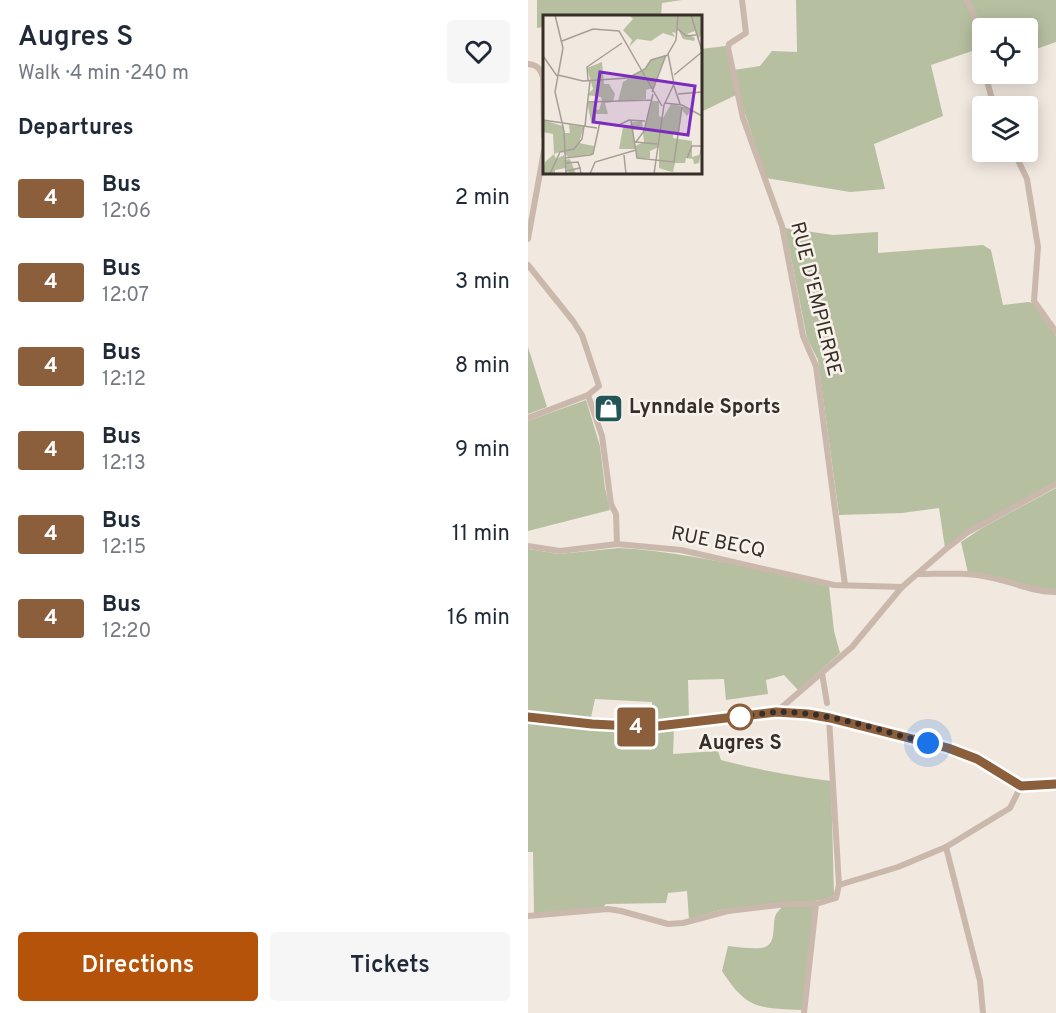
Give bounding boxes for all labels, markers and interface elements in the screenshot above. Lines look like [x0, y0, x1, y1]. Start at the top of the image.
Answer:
inset map [543, 15, 702, 174]
map controls [972, 18, 1038, 162]
button: locate [972, 18, 1038, 84]
text: Augres S [18, 20, 133, 56]
button: heart [447, 20, 510, 83]
text: Walk · 4 min · 240 m [18, 61, 189, 87]
button: layers [972, 96, 1038, 162]
text: Departures [18, 115, 134, 142]
text: Bus [102, 172, 141, 199]
text: 4 [44, 185, 58, 212]
text: 2 min [455, 185, 510, 212]
text: 12:06 [102, 199, 151, 225]
street label: RUE D'EMPIERRE [783, 219, 847, 379]
text: Bus [102, 256, 141, 283]
text: 4 [44, 269, 58, 296]
text: 3 min [455, 269, 510, 296]
text: 12:07 [102, 283, 149, 309]
text: Bus [102, 340, 141, 367]
text: 4 [44, 353, 58, 380]
text: 8 min [455, 353, 510, 380]
text: 12:12 [102, 367, 146, 393]
shop icon: Lynndale Sports [592, 392, 624, 424]
place label: Lynndale Sports [629, 395, 781, 421]
text: Bus [102, 424, 141, 451]
text: 4 [44, 437, 58, 464]
text: 9 min [455, 437, 510, 464]
text: 12:13 [102, 451, 146, 477]
text: Bus [102, 508, 141, 535]
text: 4 [44, 521, 58, 548]
text: 11 min [452, 521, 510, 548]
street label: RUE BECQ [669, 521, 767, 565]
text: 12:15 [102, 535, 146, 561]
text: Bus [102, 592, 141, 619]
text: 4 [44, 605, 58, 632]
text: 16 min [447, 605, 510, 632]
text: 12:20 [102, 619, 151, 645]
marker: Augres S [727, 704, 753, 730]
line badge: 4 [616, 708, 656, 746]
text: 4 [629, 714, 643, 741]
your location [913, 728, 943, 758]
place label: Augres S [698, 731, 782, 757]
button: Directions [18, 932, 258, 1001]
button: Tickets [270, 932, 510, 1001]

